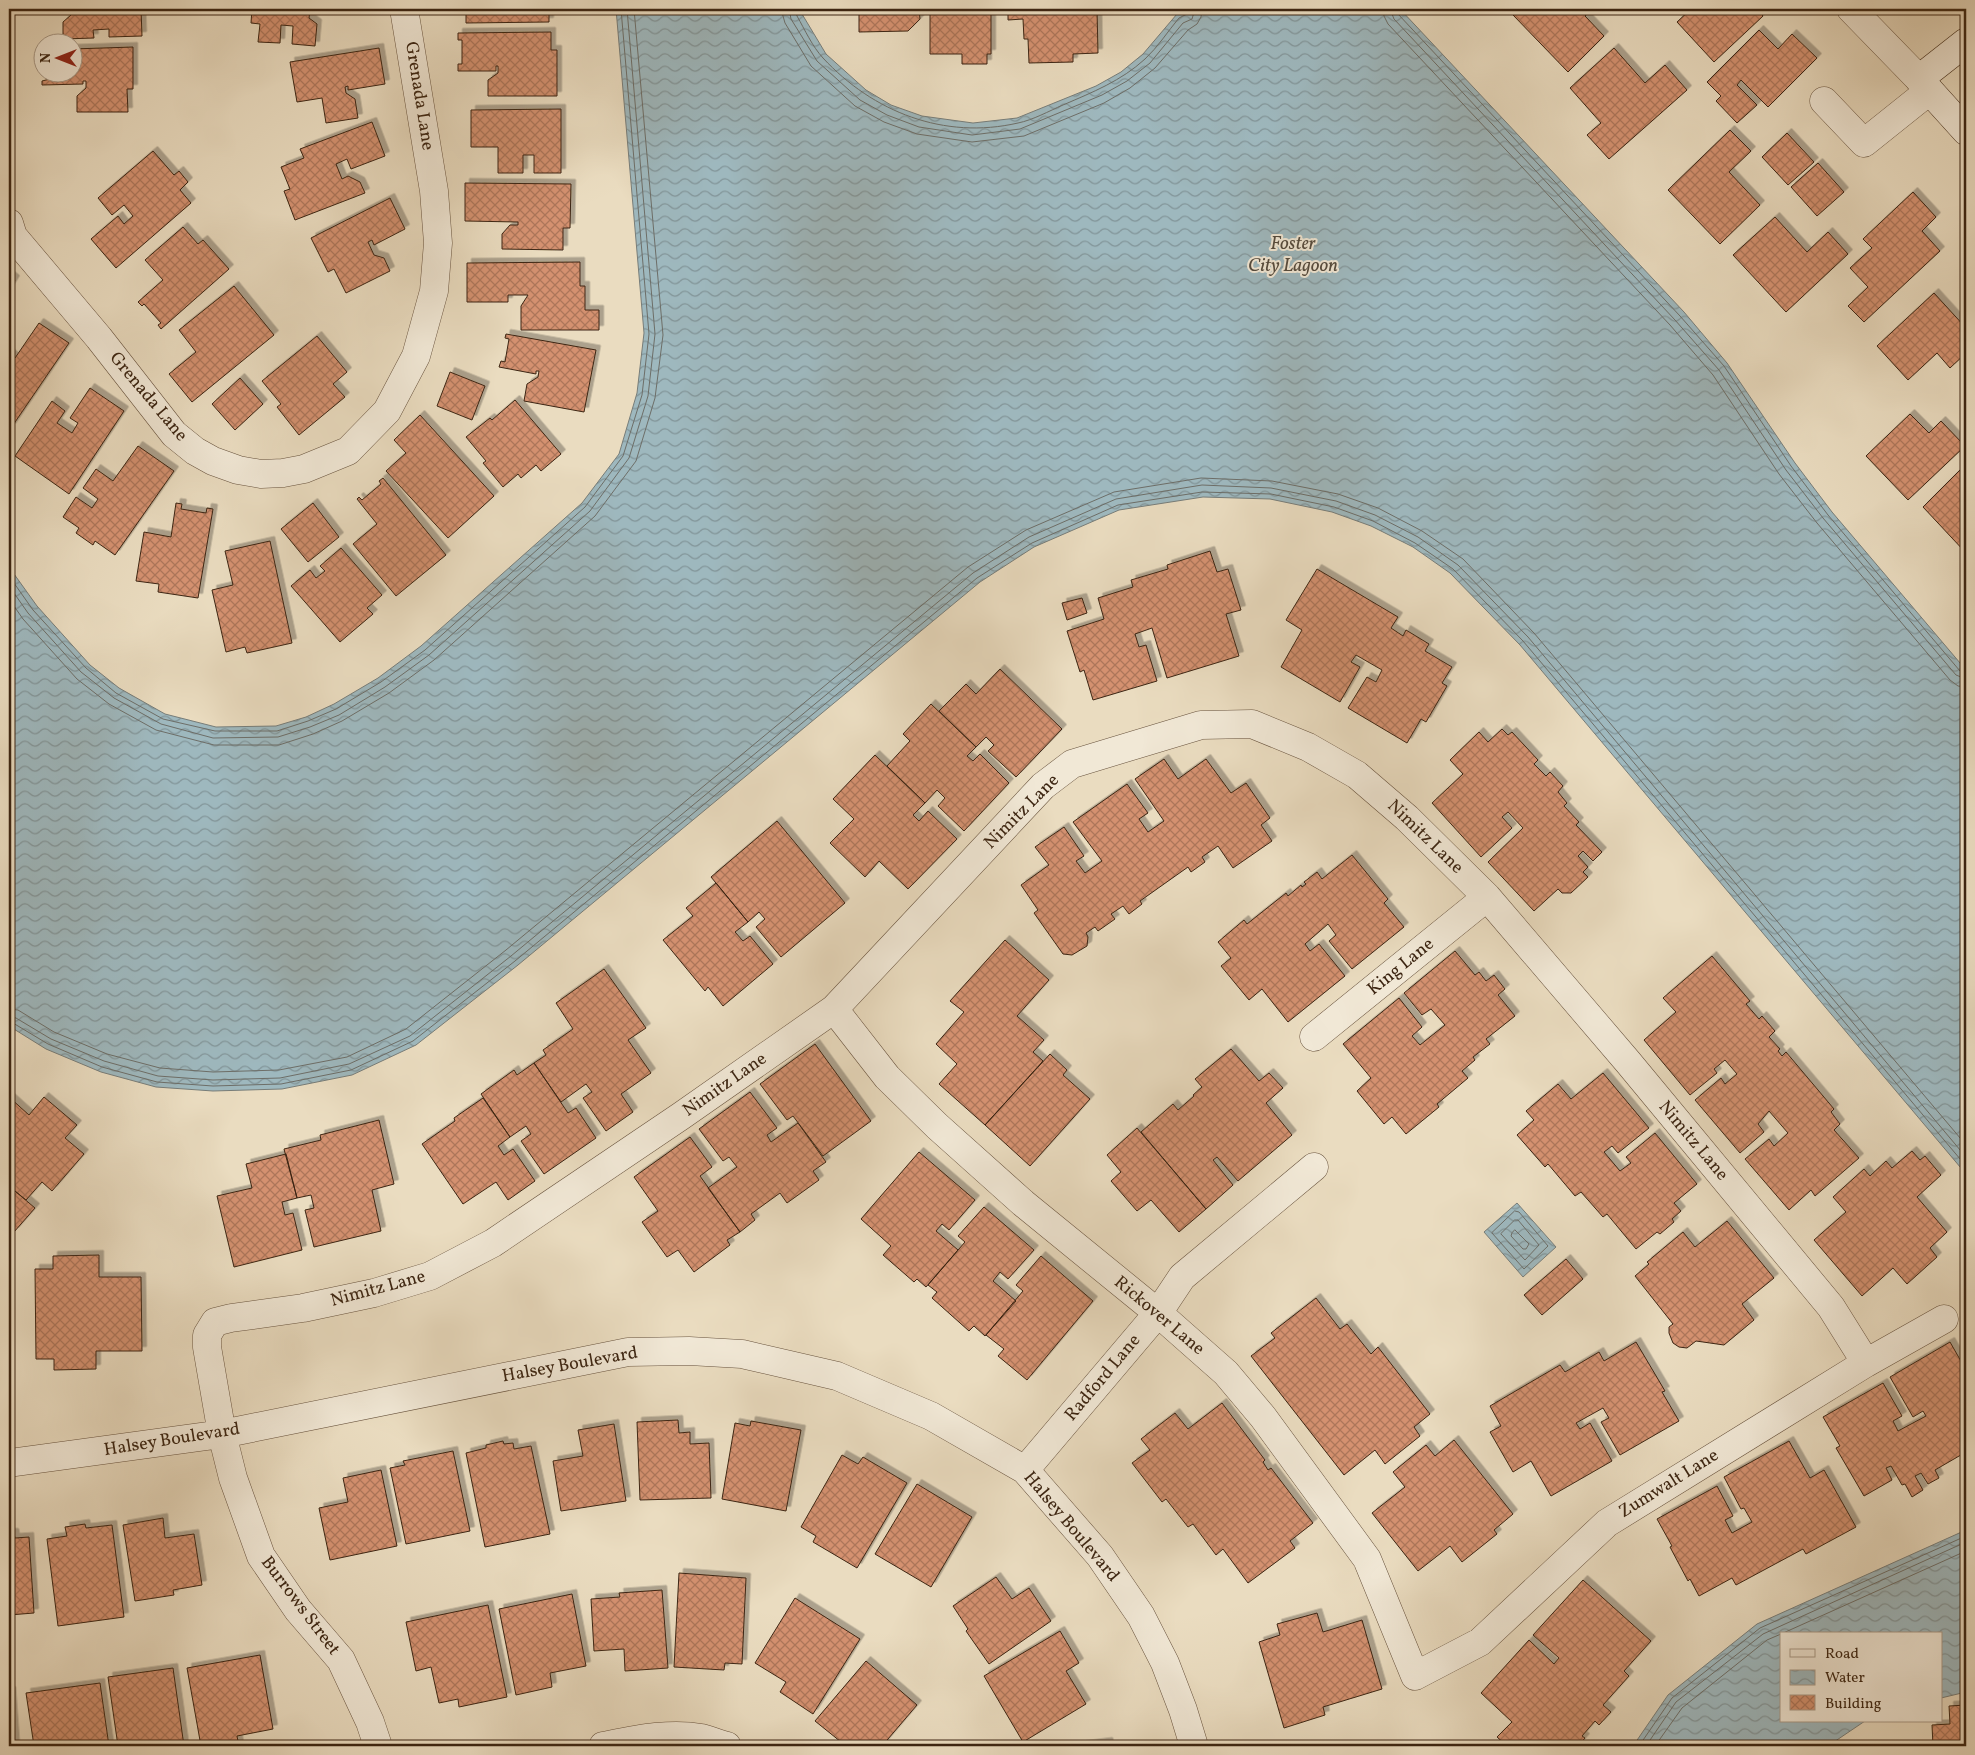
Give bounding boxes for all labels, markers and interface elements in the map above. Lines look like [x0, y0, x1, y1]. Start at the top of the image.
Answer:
north arrow [32, 32, 82, 82]
street label: Grenada Lane [398, 40, 440, 152]
text: N [37, 53, 56, 63]
water label: Foster City Lagoon [1248, 231, 1338, 279]
street label: Grenada Lane [103, 347, 193, 447]
street label: Nimitz Lane [979, 769, 1065, 855]
street label: Nimitz Lane [1381, 794, 1469, 880]
street label: King Lane [1362, 932, 1440, 1002]
street label: Nimitz Lane [678, 1047, 772, 1123]
street label: Nimitz Lane [1652, 1096, 1734, 1186]
street label: Nimitz Lane [328, 1264, 428, 1314]
street label: Rickover Lane [1108, 1271, 1210, 1361]
street label: Radford Lane [1059, 1329, 1147, 1427]
street label: Halsey Boulevard [500, 1341, 640, 1389]
street label: Halsey Boulevard [102, 1417, 242, 1463]
street label: Zumwalt Lane [1614, 1443, 1724, 1525]
street label: Halsey Boulevard [1017, 1466, 1125, 1588]
street label: Burrows Street [254, 1551, 346, 1661]
legend [1780, 1632, 1942, 1722]
text: Road [1825, 1644, 1859, 1665]
text: Water [1825, 1668, 1865, 1689]
text: Building [1825, 1694, 1882, 1715]

